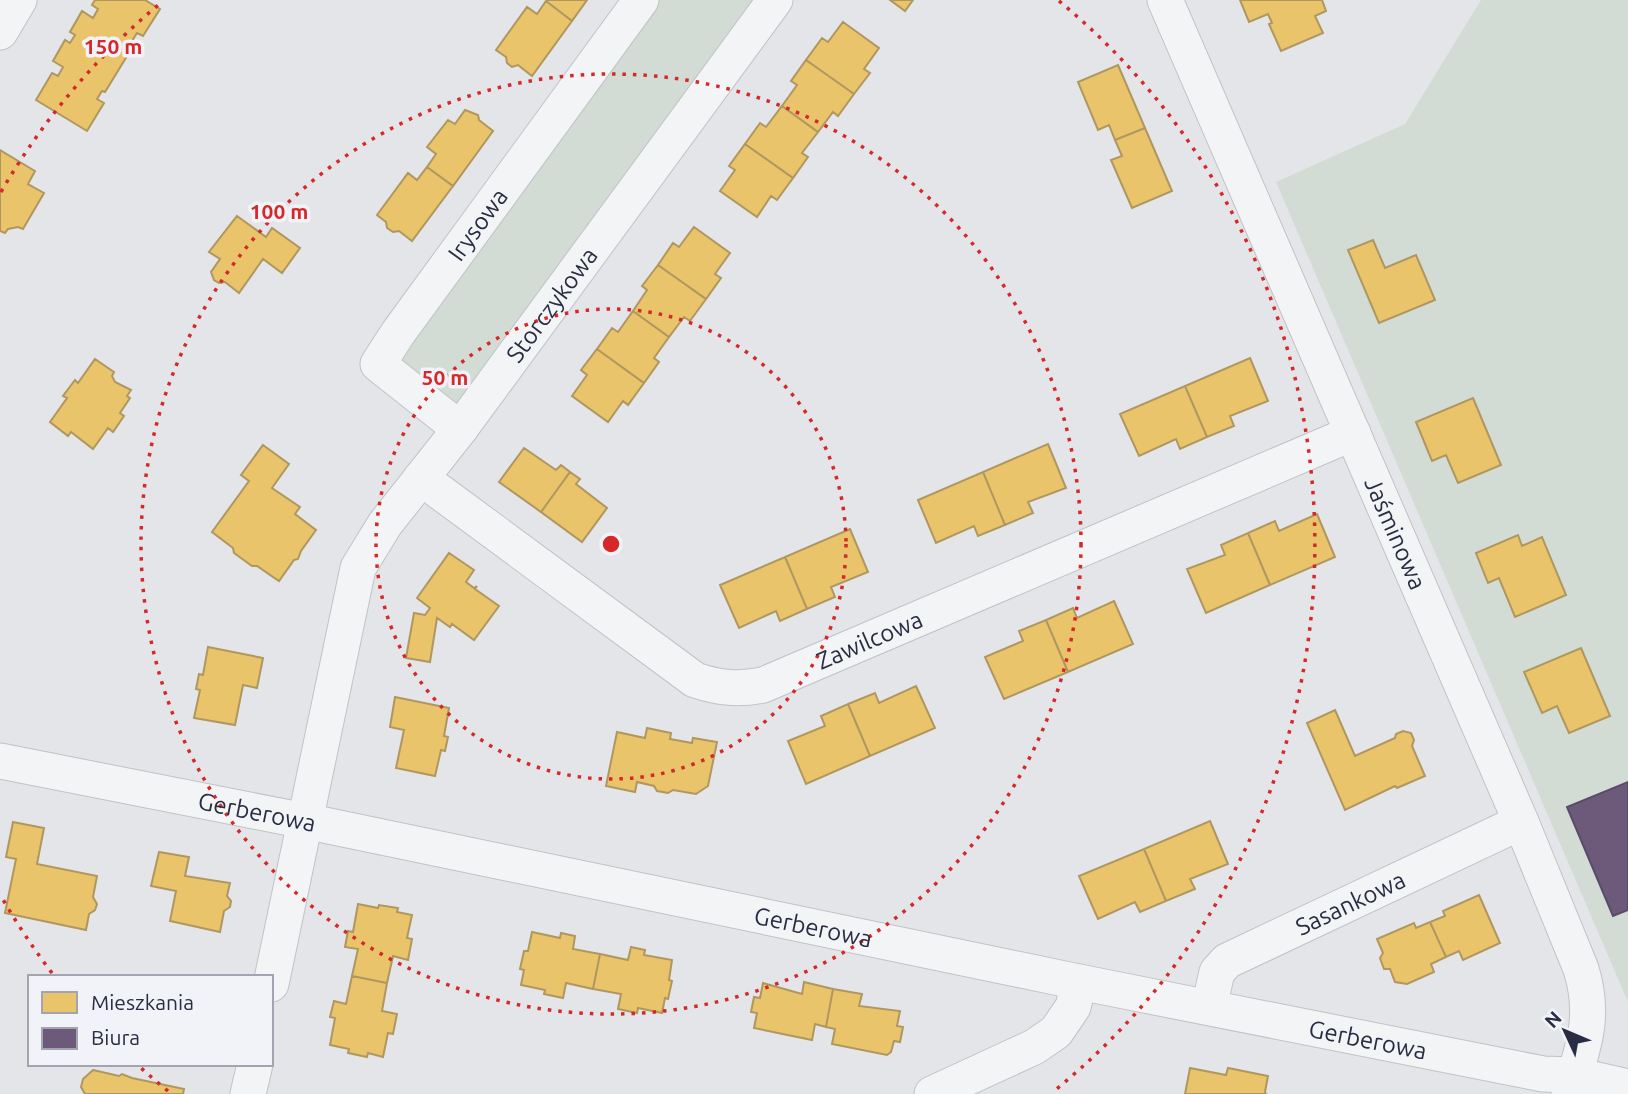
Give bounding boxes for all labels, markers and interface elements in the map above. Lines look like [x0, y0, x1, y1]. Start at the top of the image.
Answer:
text: 150 m [84, 34, 142, 58]
street label: Irysowa [442, 183, 513, 266]
text: 100 m [250, 199, 308, 223]
street label: Storczykowa [500, 242, 602, 367]
text: 50 m [422, 365, 468, 389]
street label: Jaśminowa [1360, 473, 1432, 593]
centre of rings [599, 532, 623, 556]
street label: Zawilcowa [812, 605, 926, 674]
street label: Gerberowa [196, 787, 318, 836]
street label: Sasankowa [1291, 865, 1409, 940]
street label: Gerberowa [752, 901, 875, 952]
legend [28, 975, 273, 1066]
text: Mieszkania [91, 990, 194, 1014]
north arrow [1530, 996, 1600, 1066]
text: N [1540, 1006, 1566, 1032]
street label: Gerberowa [1307, 1014, 1429, 1064]
text: Biura [91, 1025, 140, 1049]

